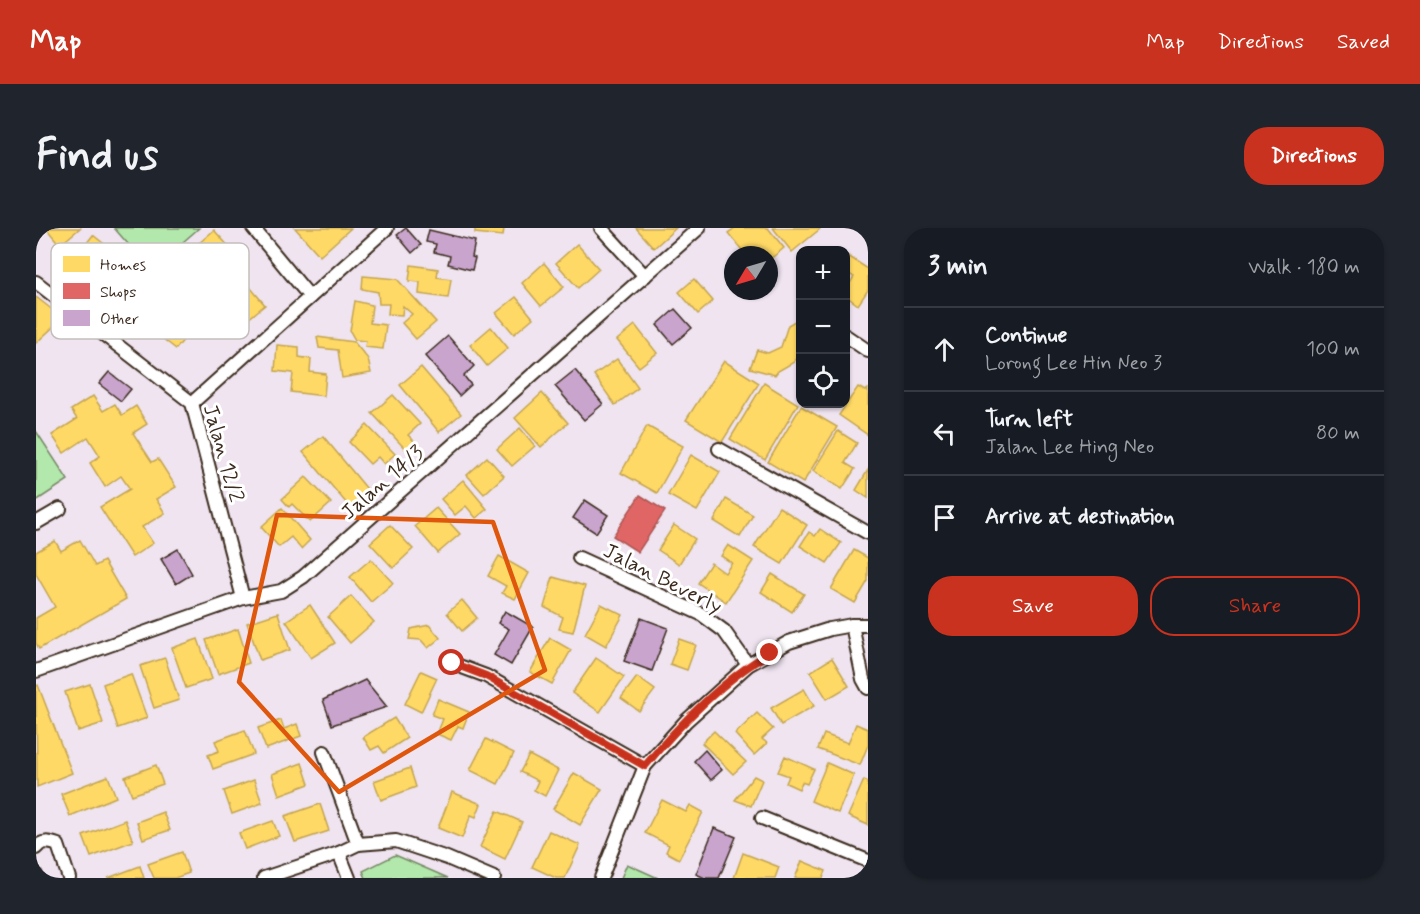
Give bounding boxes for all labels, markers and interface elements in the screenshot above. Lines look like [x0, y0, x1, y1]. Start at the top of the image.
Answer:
text: Map [30, 24, 81, 61]
text: Map [1146, 28, 1185, 56]
text: Directions [1218, 28, 1304, 56]
text: Saved [1337, 28, 1390, 56]
button: Directions [1244, 127, 1384, 185]
text: Find us [36, 129, 158, 184]
legend [51, 243, 249, 339]
north arrow [724, 246, 778, 300]
map controls [796, 246, 850, 408]
button: + [796, 246, 850, 300]
text: 3 min [928, 250, 988, 284]
text: Walk · 180 m [1248, 254, 1360, 281]
text: Homes [100, 255, 146, 276]
text: Shops [100, 282, 137, 303]
button: − [796, 300, 850, 354]
text: Other [100, 309, 139, 330]
text: Continue [985, 322, 1067, 350]
icon: ahead [928, 333, 961, 366]
text: 100 m [1306, 336, 1360, 363]
text: Lorong Lee Hin Neo 3 [985, 350, 1162, 377]
button: locate [796, 354, 850, 408]
street label: Jalan 12/2 [196, 401, 250, 505]
text: Turn left [985, 406, 1073, 434]
icon: left [928, 417, 961, 450]
text: 80 m [1316, 420, 1360, 447]
text: Jalan Lee Hing Neo [985, 434, 1154, 461]
street label: Jalan 14/3 [335, 439, 430, 527]
icon: arrive [928, 501, 961, 534]
text: Arrive at destination [985, 503, 1175, 531]
street label: Jalan Beverly [598, 537, 727, 621]
button: Save [928, 576, 1138, 636]
button: Share [1150, 576, 1360, 636]
route end [756, 639, 782, 665]
route start [438, 649, 464, 675]

